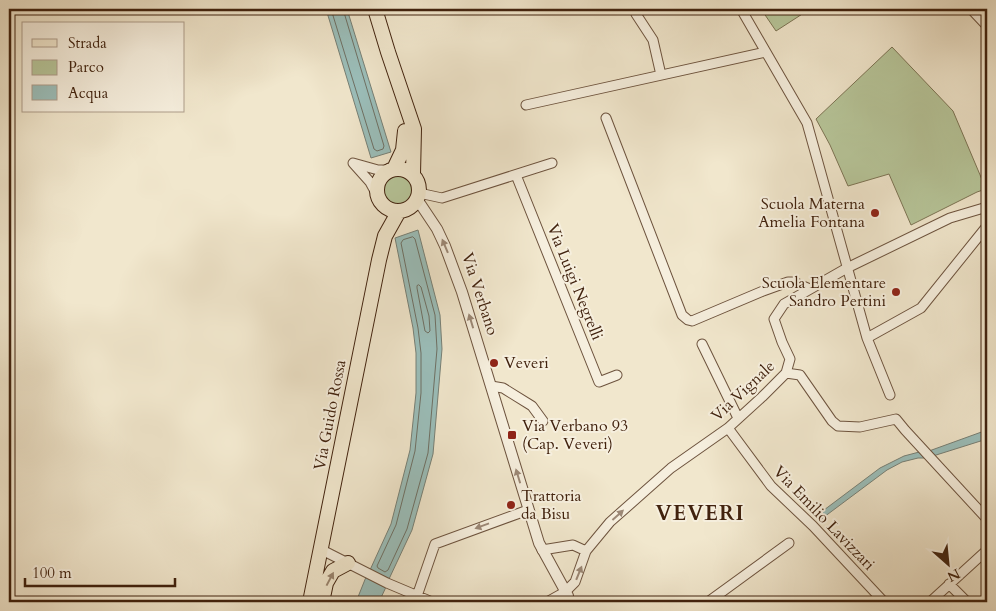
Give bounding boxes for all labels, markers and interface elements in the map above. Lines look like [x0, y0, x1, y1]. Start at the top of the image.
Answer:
legend [22, 22, 185, 112]
text: Strada [68, 33, 107, 53]
text: Parco [68, 57, 104, 77]
text: Acqua [68, 83, 109, 103]
place label: Scuola Materna Amelia Fontana [758, 193, 865, 233]
marker: Scuola Materna Amelia Fontana [869, 207, 881, 219]
street label: Via Luigi Negrelli [542, 220, 609, 344]
one-way arrow [440, 239, 448, 253]
street label: Via Verbano [456, 250, 504, 338]
place label: Scuola Elementare Sandro Pertini [762, 272, 887, 312]
marker: Scuola Elementare Sandro Pertini [890, 286, 902, 298]
one-way arrow [467, 313, 475, 328]
place label: Veveri [504, 352, 549, 374]
street label: Via Vignale [706, 356, 780, 426]
marker: Veveri [488, 357, 500, 369]
street label: Via Guido Rossa [308, 358, 352, 472]
place label: Via Verbano 93 (Cap. Veveri) [522, 415, 628, 455]
marker: Via Verbano 93 (Cap. Veveri) [506, 429, 518, 441]
street label: Via Emilio Lavizzari [768, 461, 880, 576]
one-way arrow [514, 469, 522, 484]
place label: Trattoria da Bisu [521, 485, 582, 525]
marker: Trattoria da Bisu [505, 499, 517, 511]
district label: VEVERI [655, 499, 745, 528]
one-way arrow [612, 509, 625, 520]
one-way arrow [475, 523, 490, 530]
north arrow [924, 538, 974, 588]
scale bar [25, 556, 175, 588]
text: 100 m [32, 563, 72, 583]
text: N [944, 564, 963, 586]
one-way arrow [575, 566, 583, 580]
one-way arrow [325, 572, 334, 586]

